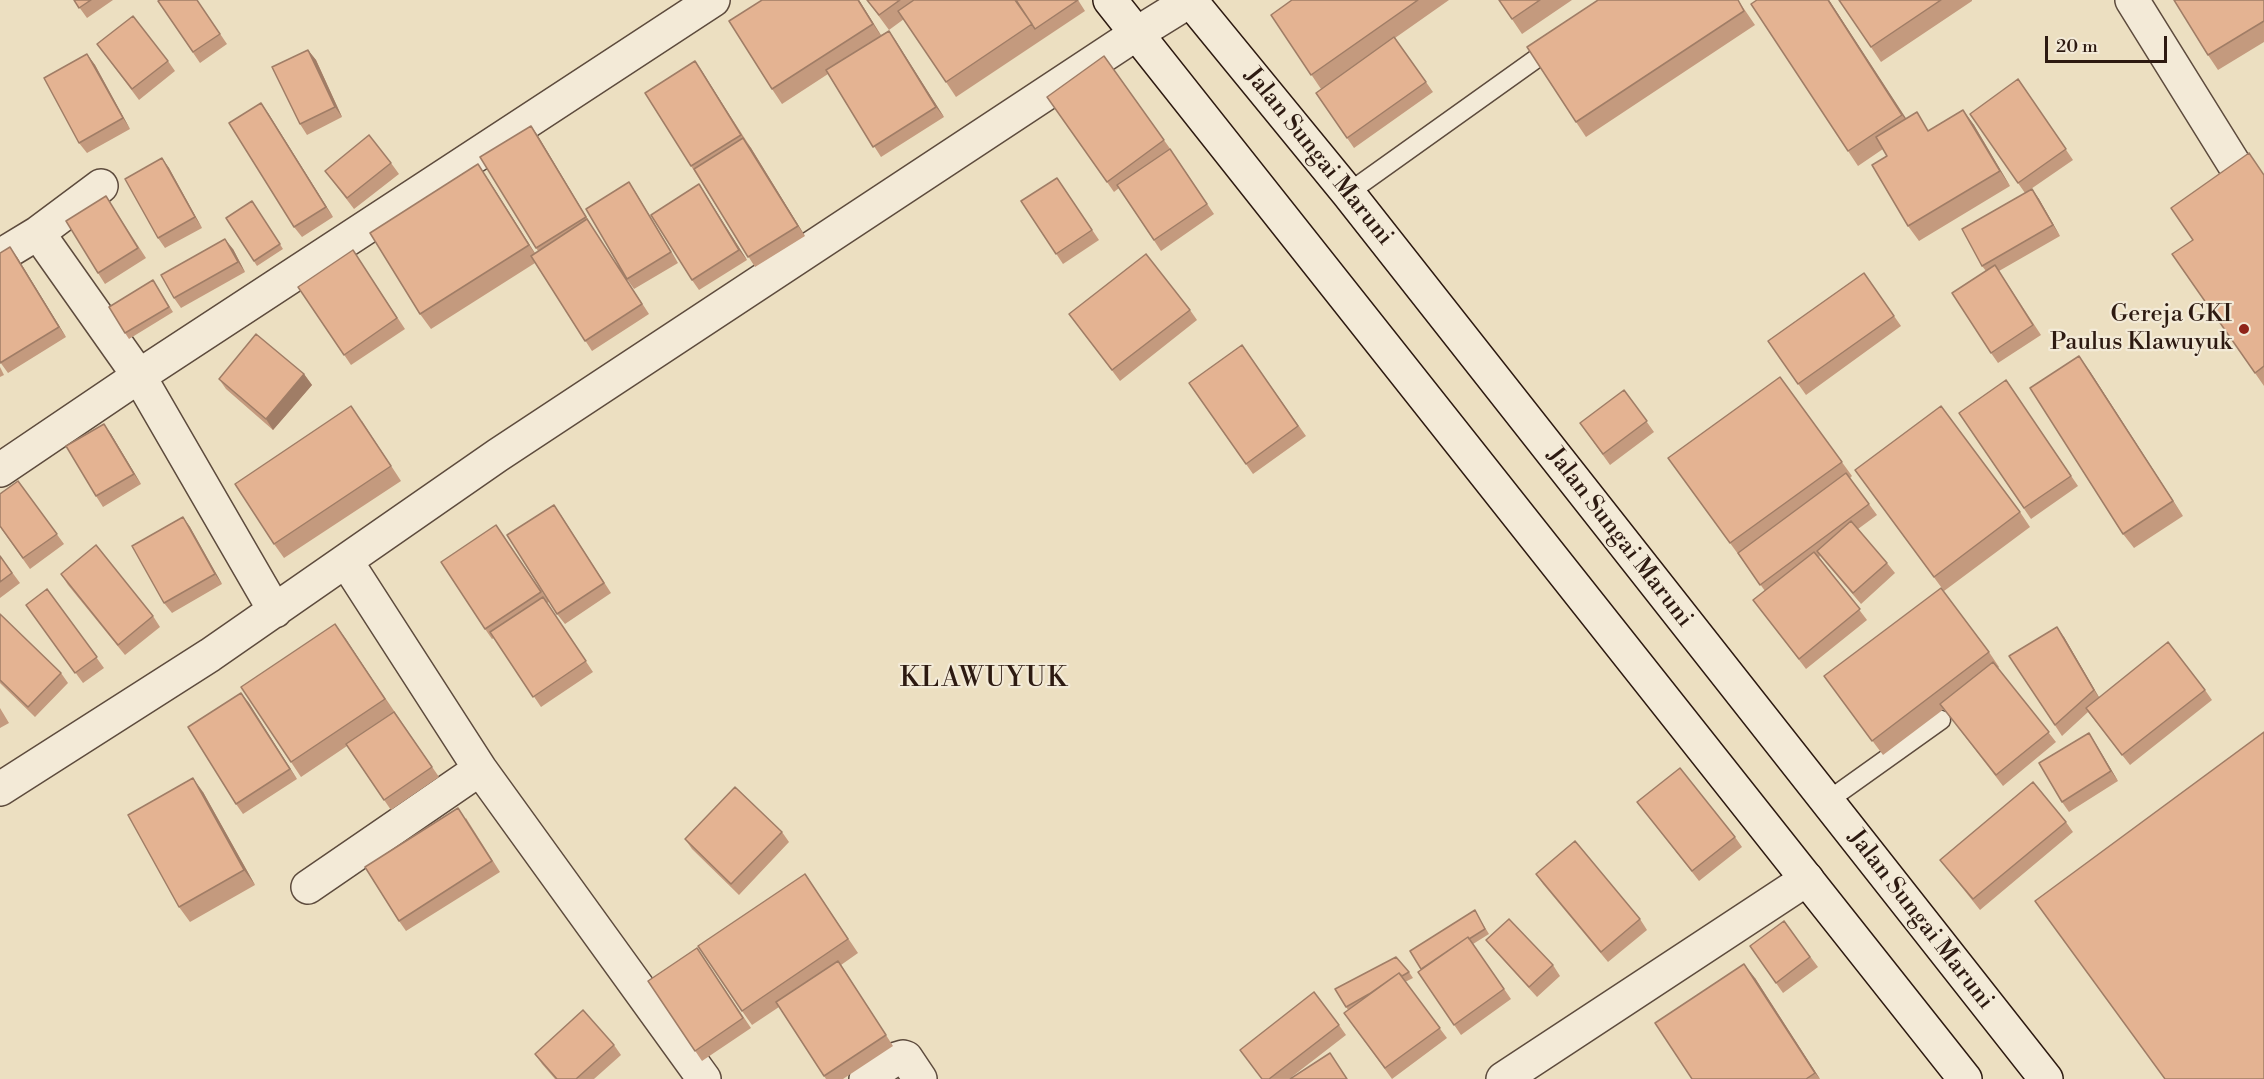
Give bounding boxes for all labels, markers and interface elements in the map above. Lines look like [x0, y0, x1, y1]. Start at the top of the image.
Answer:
scale bar [2048, 24, 2170, 62]
text: 20 m [2056, 35, 2098, 58]
street label: Jalan Sungai Maruni [1237, 62, 1399, 252]
place label: Gereja GKI Paulus Klawuyuk [2050, 301, 2232, 357]
marker: Gereja GKI Paulus Klawuyuk [2237, 322, 2251, 336]
street label: Jalan Sungai Maruni [1540, 442, 1698, 634]
district label: KLAWUYUK [900, 664, 1068, 696]
street label: Jalan Sungai Maruni [1841, 824, 1999, 1016]

